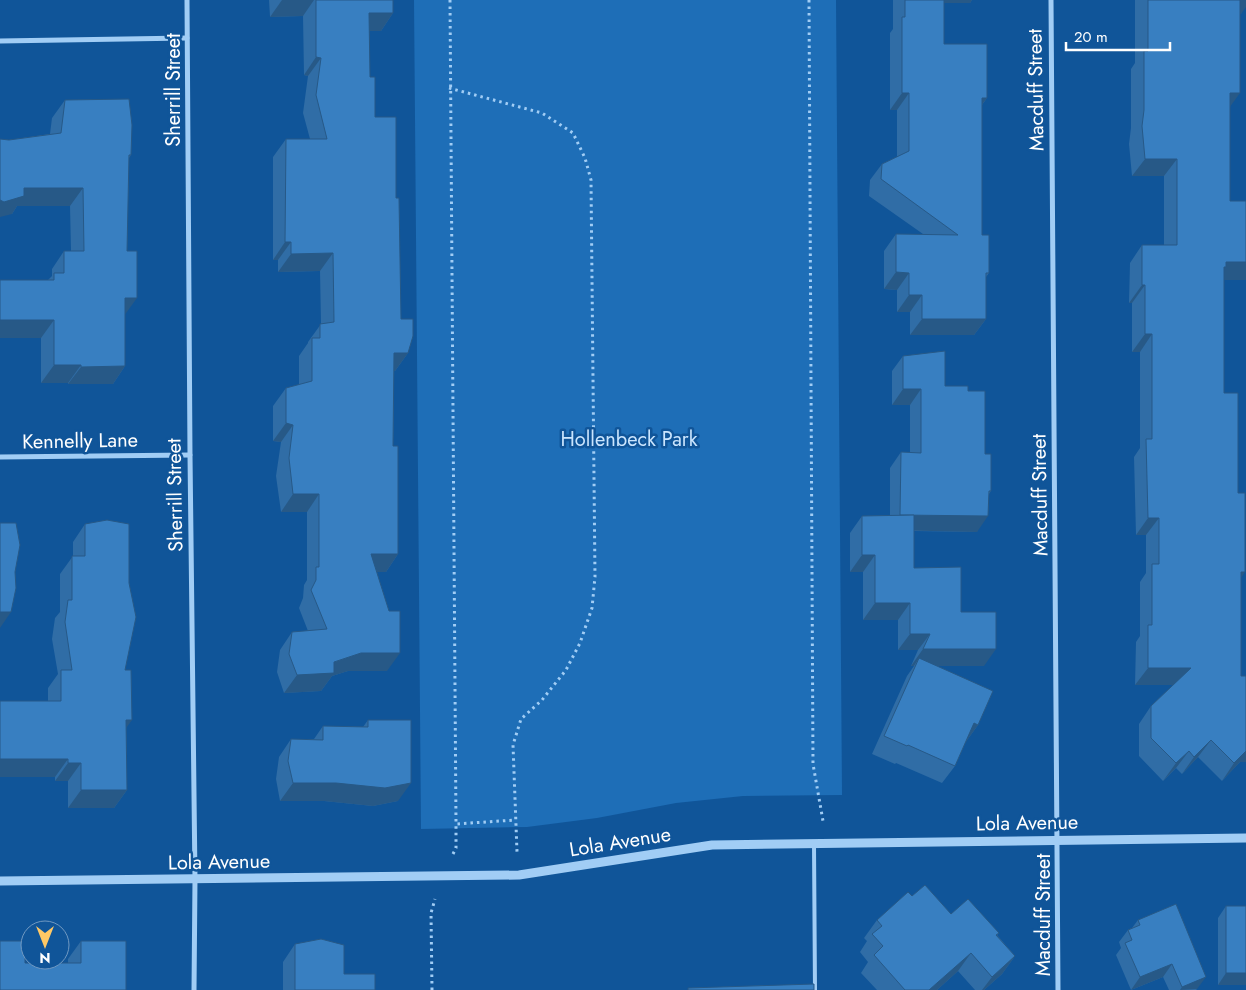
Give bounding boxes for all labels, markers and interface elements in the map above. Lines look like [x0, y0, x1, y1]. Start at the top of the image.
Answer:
scale bar [1066, 20, 1170, 52]
text: 20 m [1074, 26, 1108, 48]
street label: Macduff Street [1020, 28, 1052, 151]
street label: Sherrill Street [159, 33, 188, 147]
street label: Kennelly Lane [22, 425, 138, 457]
park label: Hollenbeck Park [561, 425, 698, 454]
street label: Macduff Street [1024, 433, 1056, 556]
street label: Sherrill Street [160, 438, 190, 552]
street label: Lola Avenue [976, 808, 1078, 838]
street label: Lola Avenue [567, 820, 673, 864]
street label: Lola Avenue [168, 847, 270, 877]
street label: Macduff Street [1029, 854, 1058, 976]
north arrow [20, 920, 70, 970]
text: N [39, 948, 51, 968]

